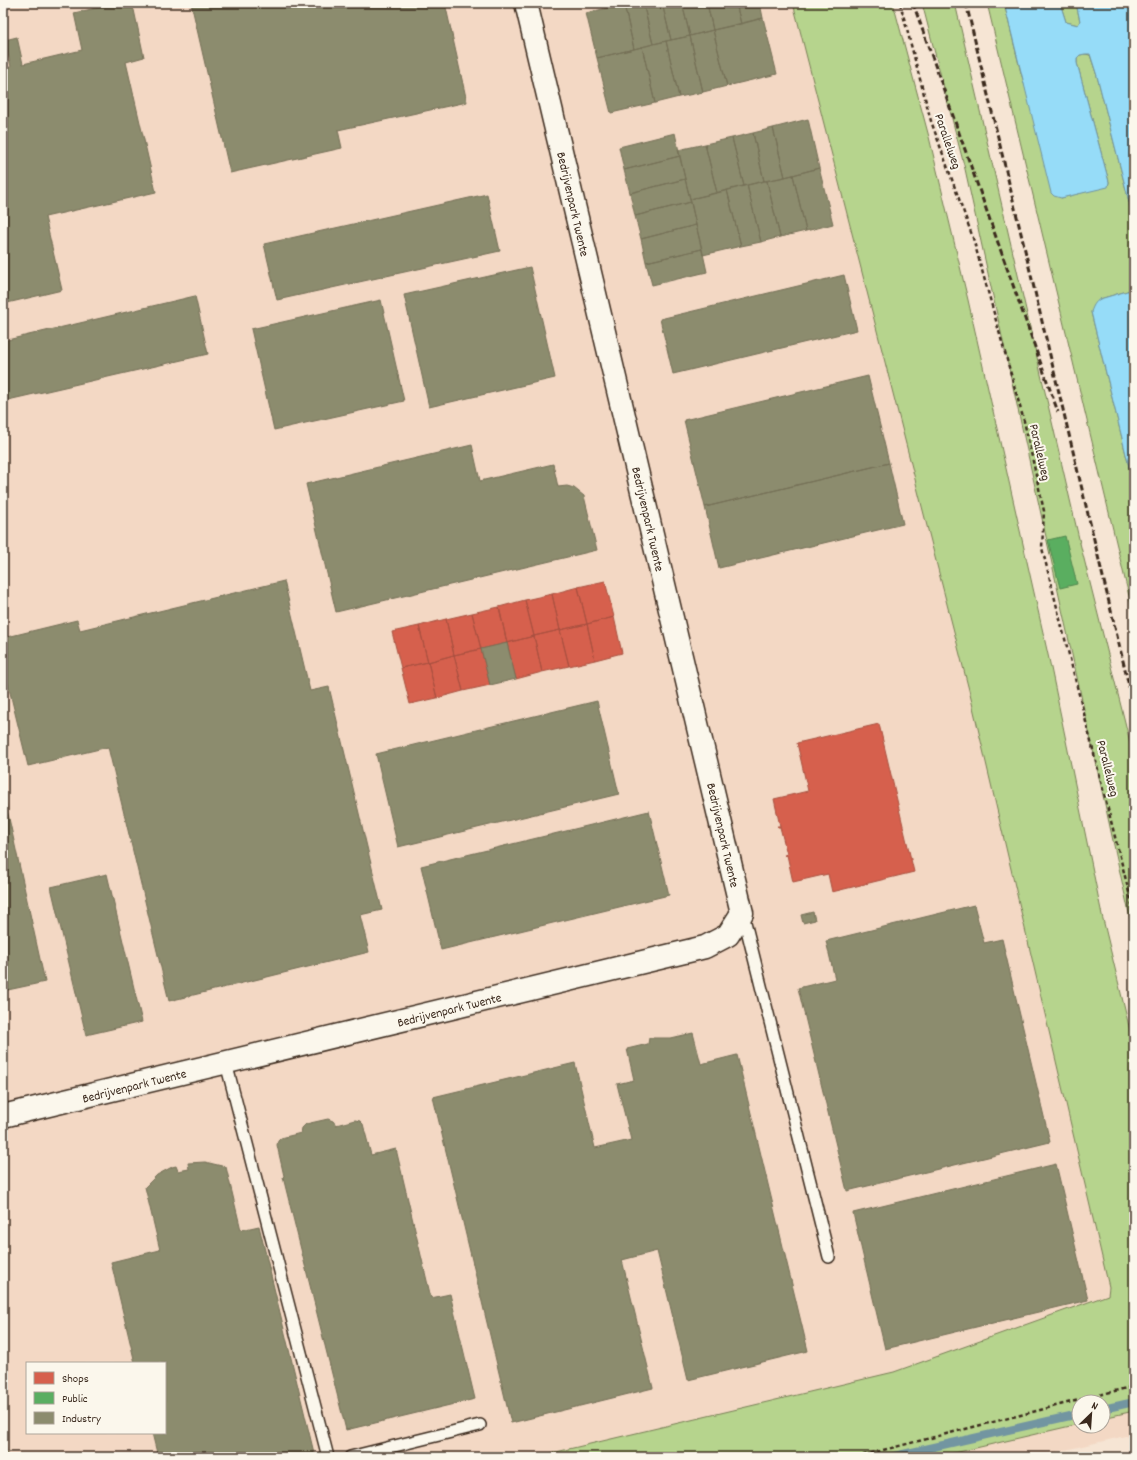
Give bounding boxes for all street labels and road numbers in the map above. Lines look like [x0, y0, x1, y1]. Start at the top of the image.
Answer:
street label: Parallelweg [928, 111, 965, 172]
street label: Bedrijvenpark Twente [550, 150, 593, 259]
street label: Parallelweg [1023, 422, 1054, 483]
street label: Bedrijvenpark Twente [625, 465, 668, 574]
street label: Parallelweg [1090, 738, 1123, 799]
street label: Bedrijvenpark Twente [700, 781, 743, 890]
street label: Bedrijvenpark Twente [396, 989, 504, 1034]
street label: Bedrijvenpark Twente [81, 1065, 189, 1110]

